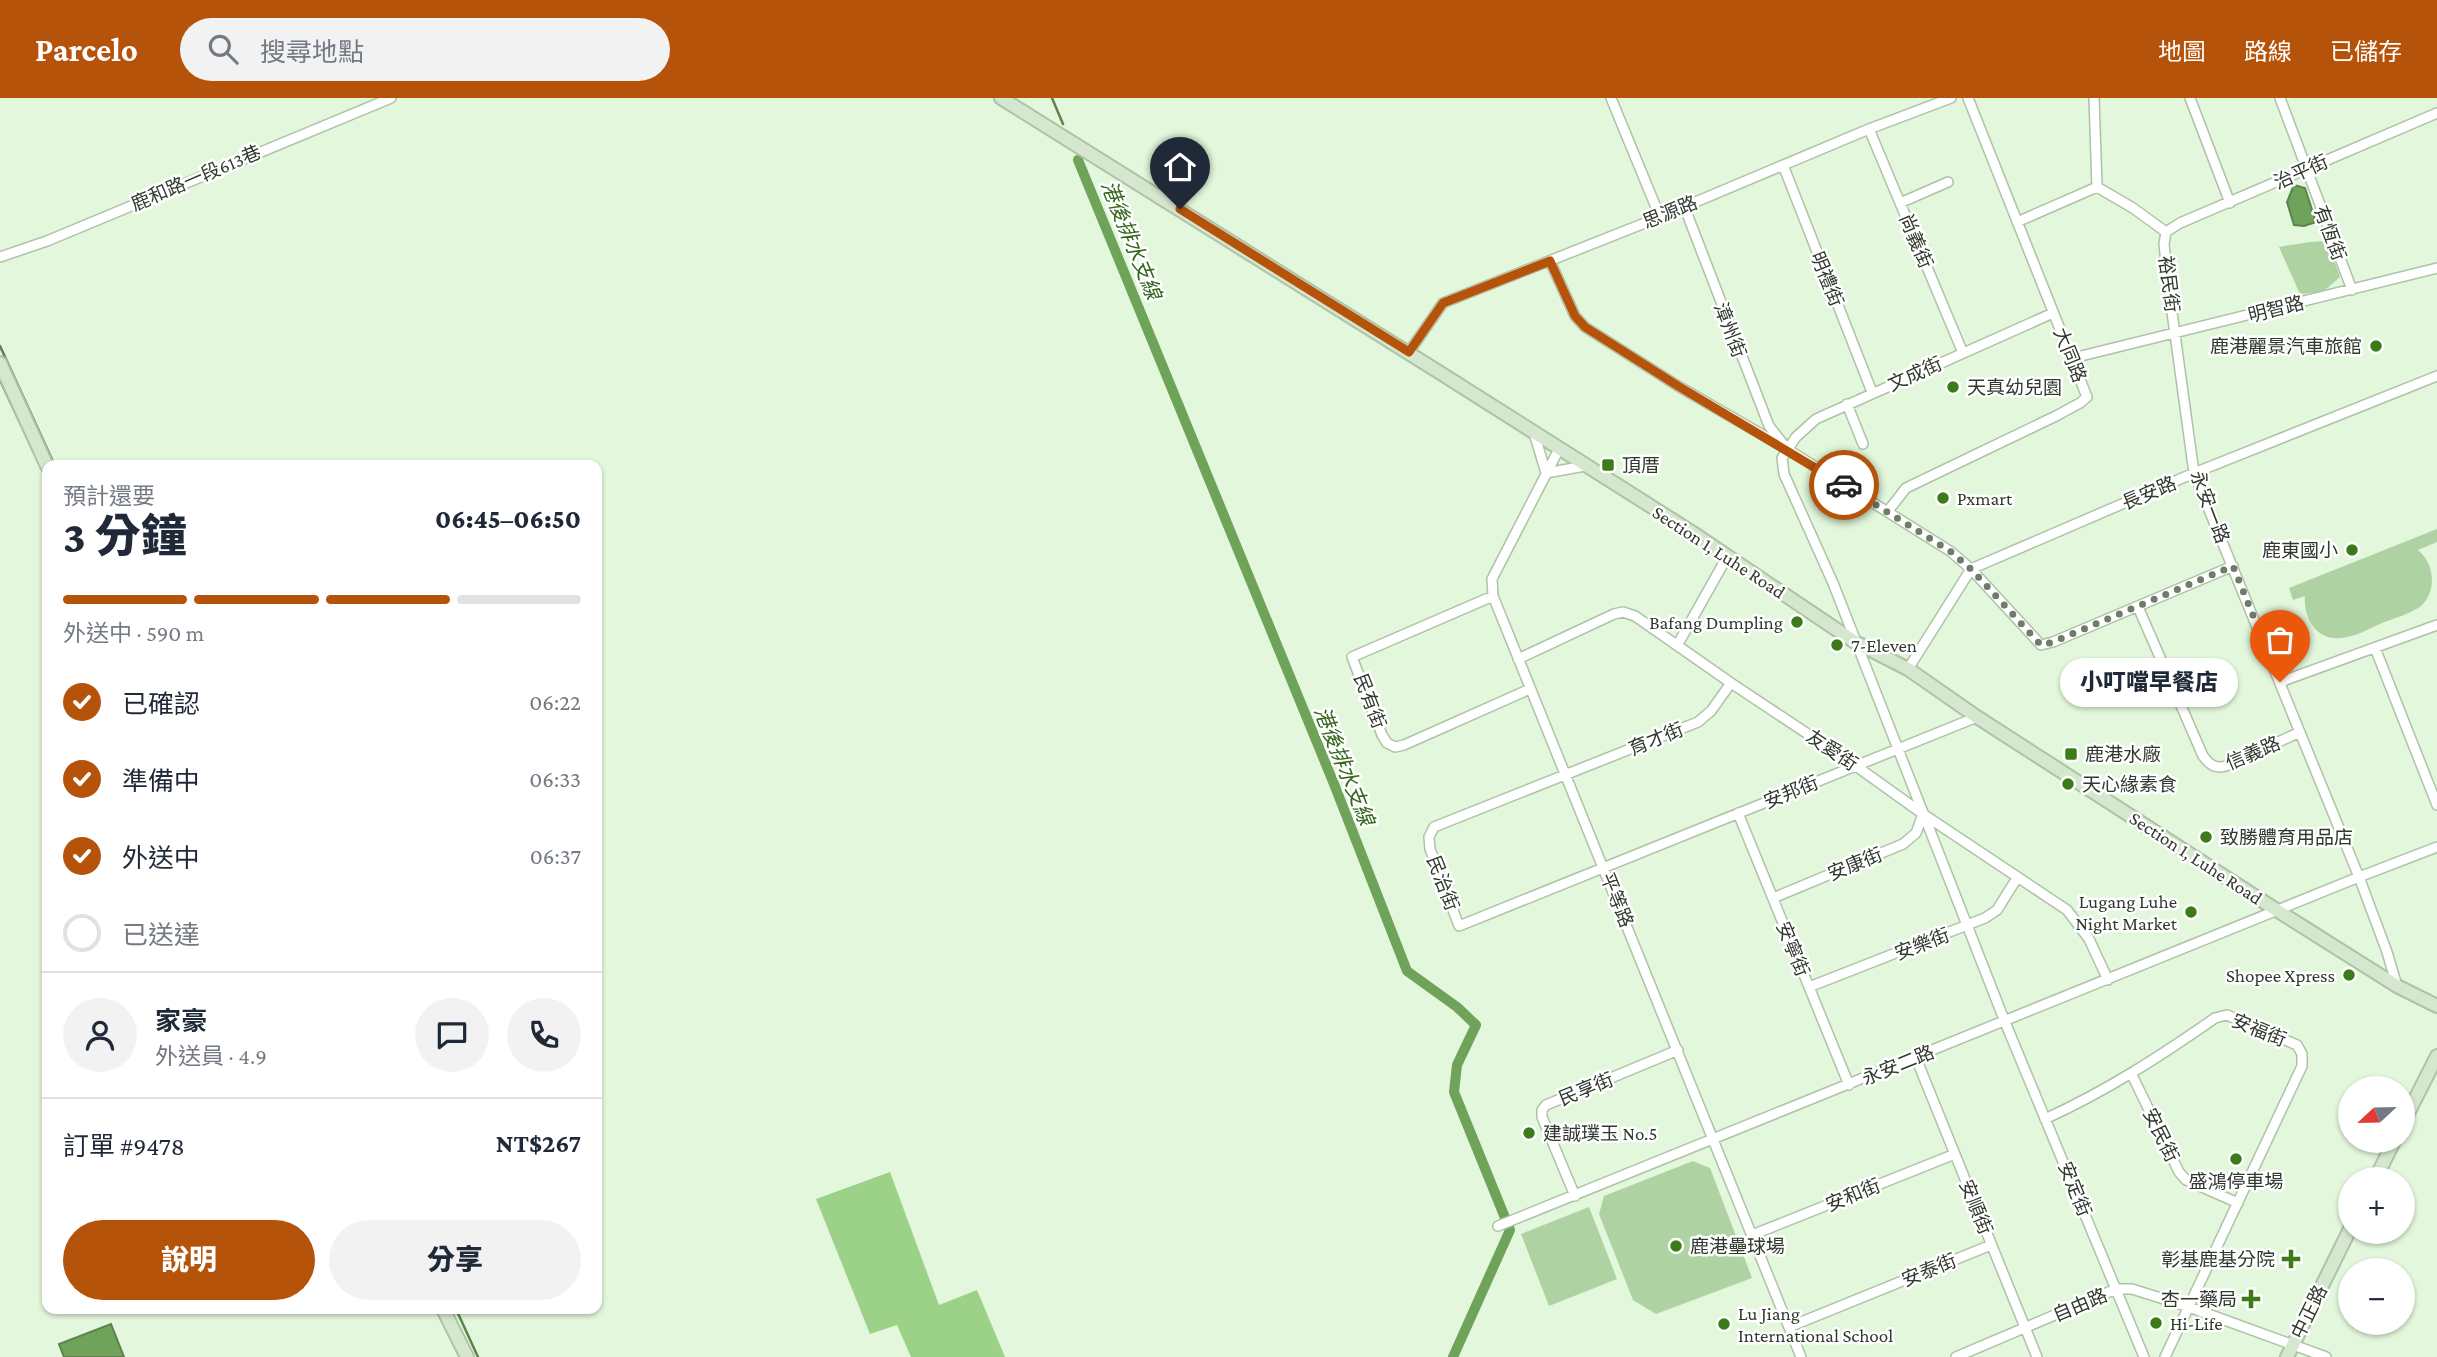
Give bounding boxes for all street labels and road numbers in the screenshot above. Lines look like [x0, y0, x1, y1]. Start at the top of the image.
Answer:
street label: 鹿和路一段613巷 [128, 141, 264, 215]
street label: 治平街 [2271, 151, 2331, 193]
street label: 思源路 [1640, 192, 1700, 232]
street label: 有恆街 [2310, 203, 2350, 263]
street label: 尚義街 [1895, 211, 1937, 271]
street label: 明禮街 [1807, 249, 1847, 309]
street label: 裕民街 [2155, 254, 2183, 314]
street label: 明智路 [2246, 292, 2306, 326]
street label: 漳州街 [1710, 300, 1750, 360]
street label: 大同路 [2050, 325, 2090, 385]
street label: 文成街 [1885, 353, 1945, 395]
street label: 永安一路 [2187, 468, 2233, 546]
street label: 長安路 [2119, 472, 2179, 514]
street label: Section 1, Luhe Road [1649, 501, 1789, 603]
street label: 民有街 [1350, 671, 1390, 731]
street label: 育才街 [1626, 719, 1686, 759]
street label: 友愛街 [1802, 725, 1862, 775]
street label: 信義路 [2223, 732, 2283, 774]
street label: 安邦街 [1761, 772, 1821, 812]
street label: Section 1, Luhe Road [2126, 807, 2266, 909]
street label: 安康街 [1825, 844, 1885, 884]
street label: 民治街 [1423, 853, 1463, 913]
street label: 平等路 [1597, 870, 1637, 930]
street label: 安寧街 [1773, 919, 1813, 979]
street label: 安樂街 [1892, 924, 1952, 964]
street label: 安福街 [2229, 1010, 2289, 1050]
street label: 永安二路 [1859, 1041, 1937, 1089]
street label: 民享街 [1556, 1069, 1616, 1109]
street label: 安民街 [2139, 1105, 2183, 1165]
street label: 安定街 [2055, 1159, 2095, 1219]
street label: 安和街 [1823, 1175, 1883, 1215]
street label: 安順街 [1956, 1177, 1996, 1237]
street label: 安泰街 [1899, 1250, 1959, 1290]
street label: 中正路 [2287, 1282, 2331, 1342]
street label: 自由路 [2050, 1284, 2110, 1326]

